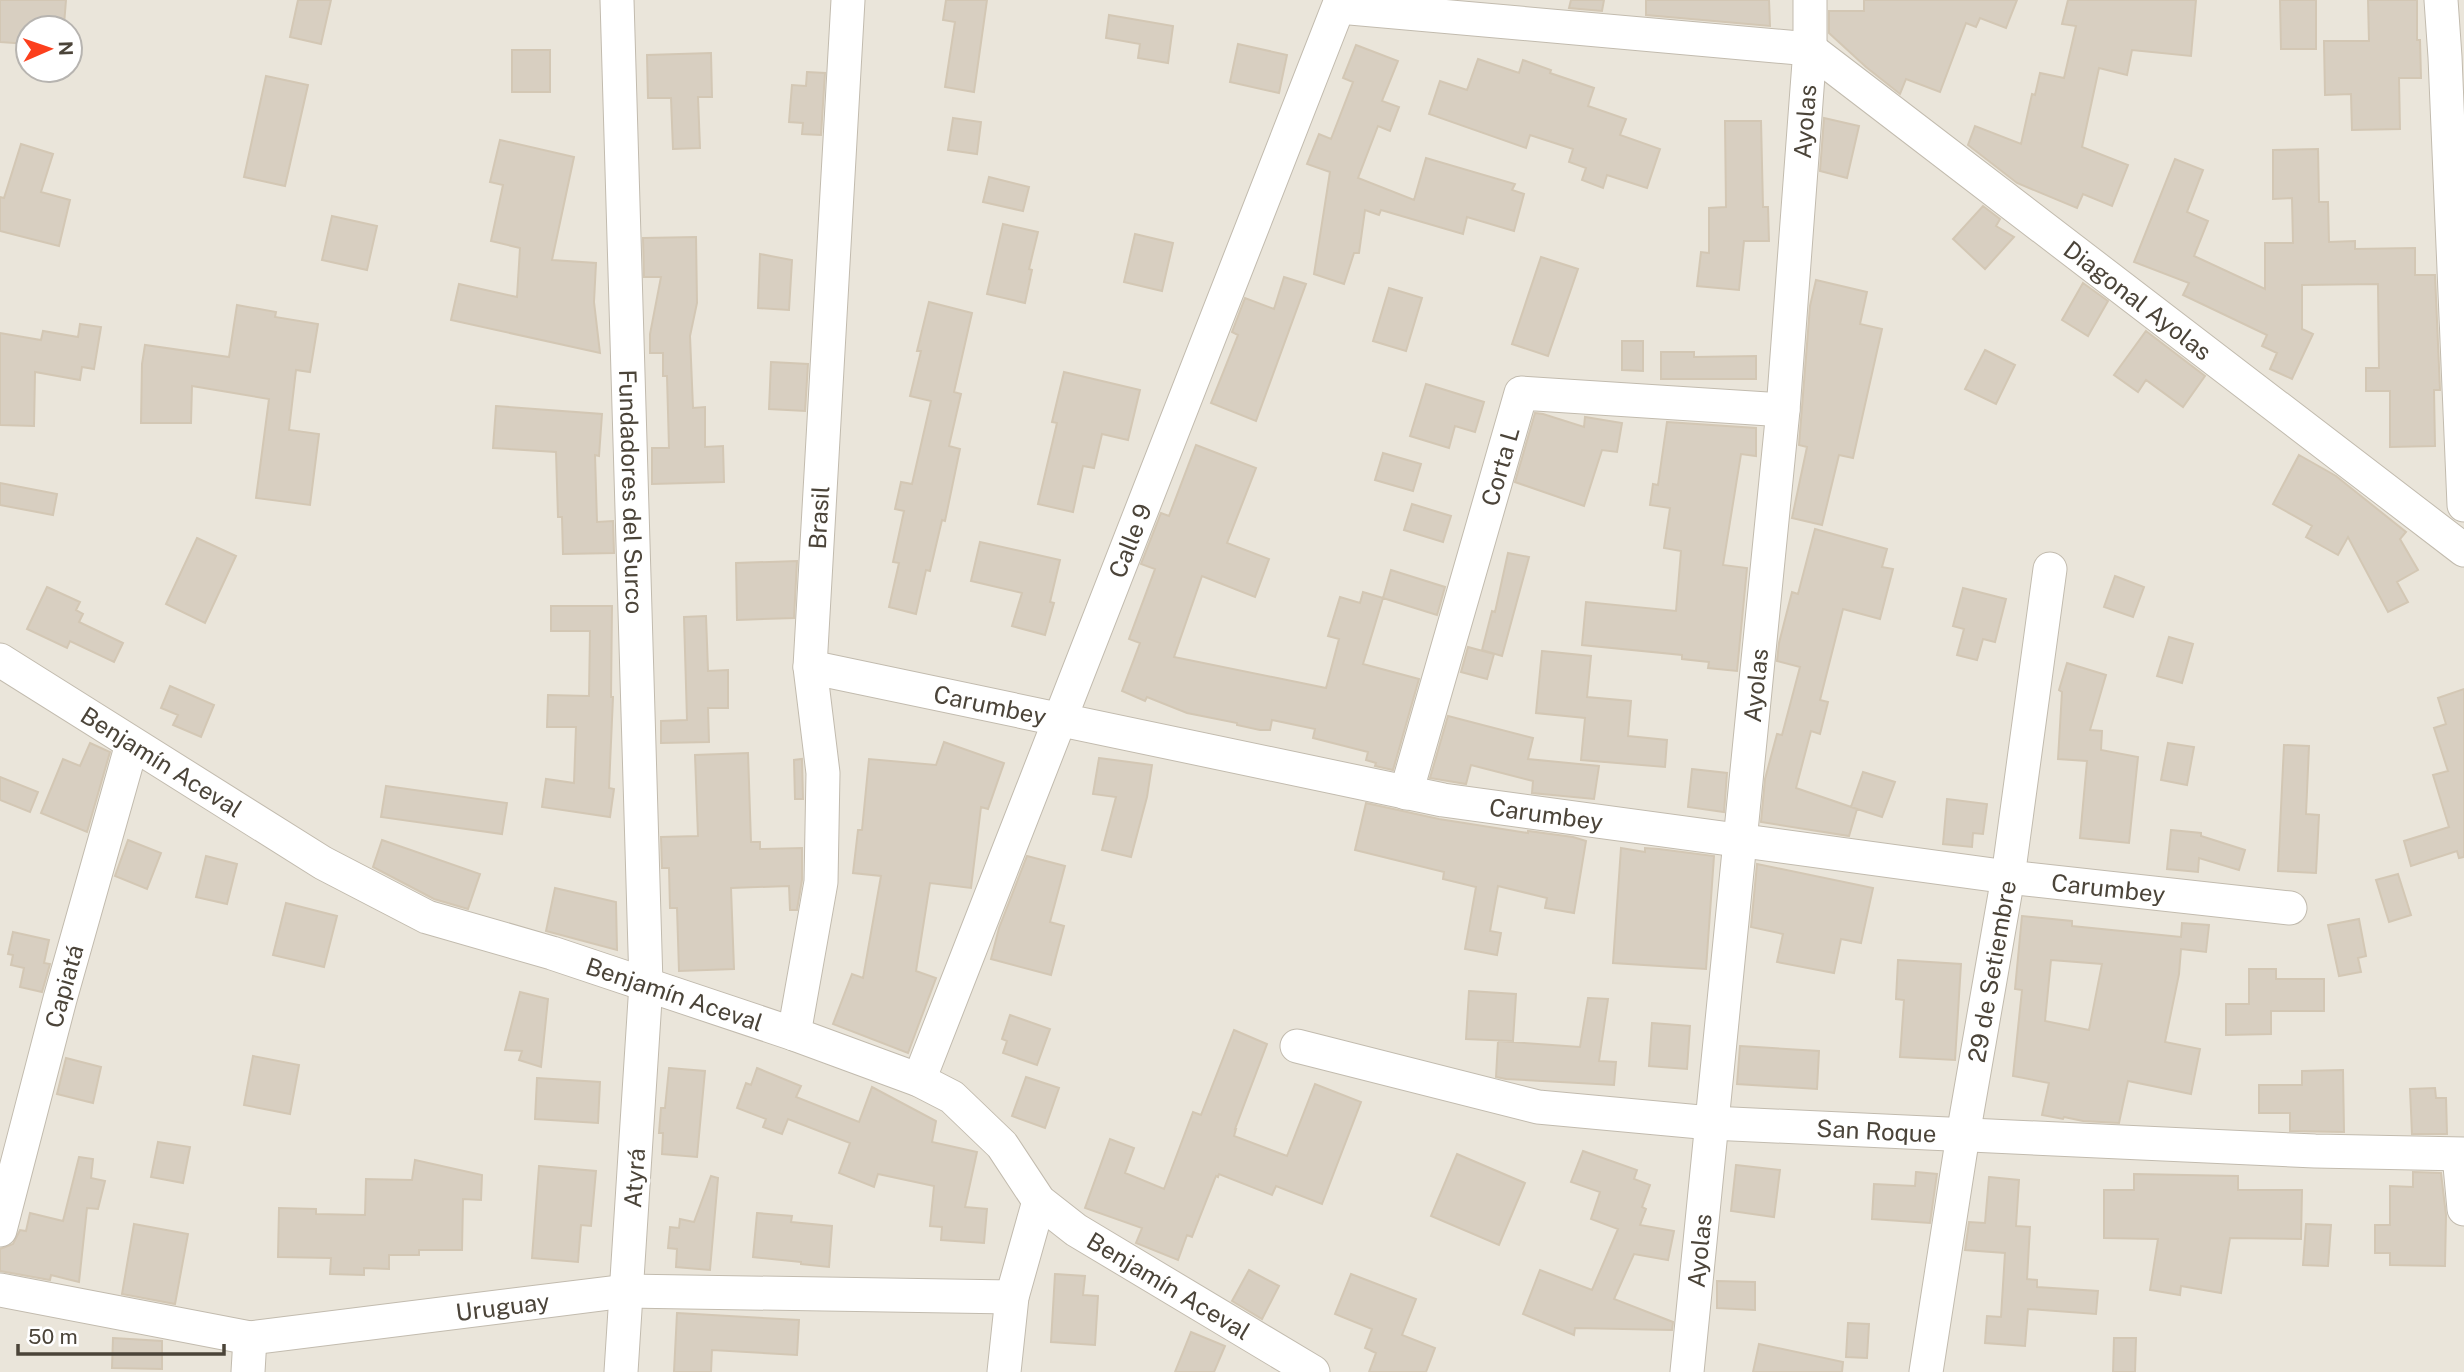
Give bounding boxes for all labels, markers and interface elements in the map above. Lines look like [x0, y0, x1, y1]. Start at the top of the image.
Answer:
north arrow [14, 14, 84, 84]
text: N [55, 41, 77, 56]
street label: Ayolas [1788, 84, 1821, 160]
street label: Diagonal Ayolas [2058, 235, 2217, 366]
street label: Fundadores del Surco [614, 369, 649, 615]
street label: Corta L [1475, 423, 1525, 509]
street label: Brasil [803, 485, 834, 550]
street label: Calle 9 [1103, 500, 1157, 582]
street label: Ayolas [1738, 647, 1773, 724]
street label: Carumbey [931, 679, 1049, 730]
street label: Benjamín Aceval [76, 701, 248, 823]
street label: Carumbey [1488, 792, 1605, 836]
street label: Carumbey [2050, 868, 2167, 908]
street label: 29 de Setiembre [1962, 878, 2021, 1065]
street label: Capiatá [39, 941, 89, 1031]
street label: Benjamín Aceval [582, 951, 767, 1037]
street label: San Roque [1816, 1114, 1937, 1147]
street label: Atyrá [618, 1147, 650, 1209]
street label: Ayolas [1681, 1212, 1717, 1289]
street label: Benjamín Aceval [1082, 1226, 1255, 1345]
street label: Uruguay [454, 1287, 551, 1326]
scale bar [18, 1312, 224, 1356]
text: 50 m [28, 1324, 78, 1349]

